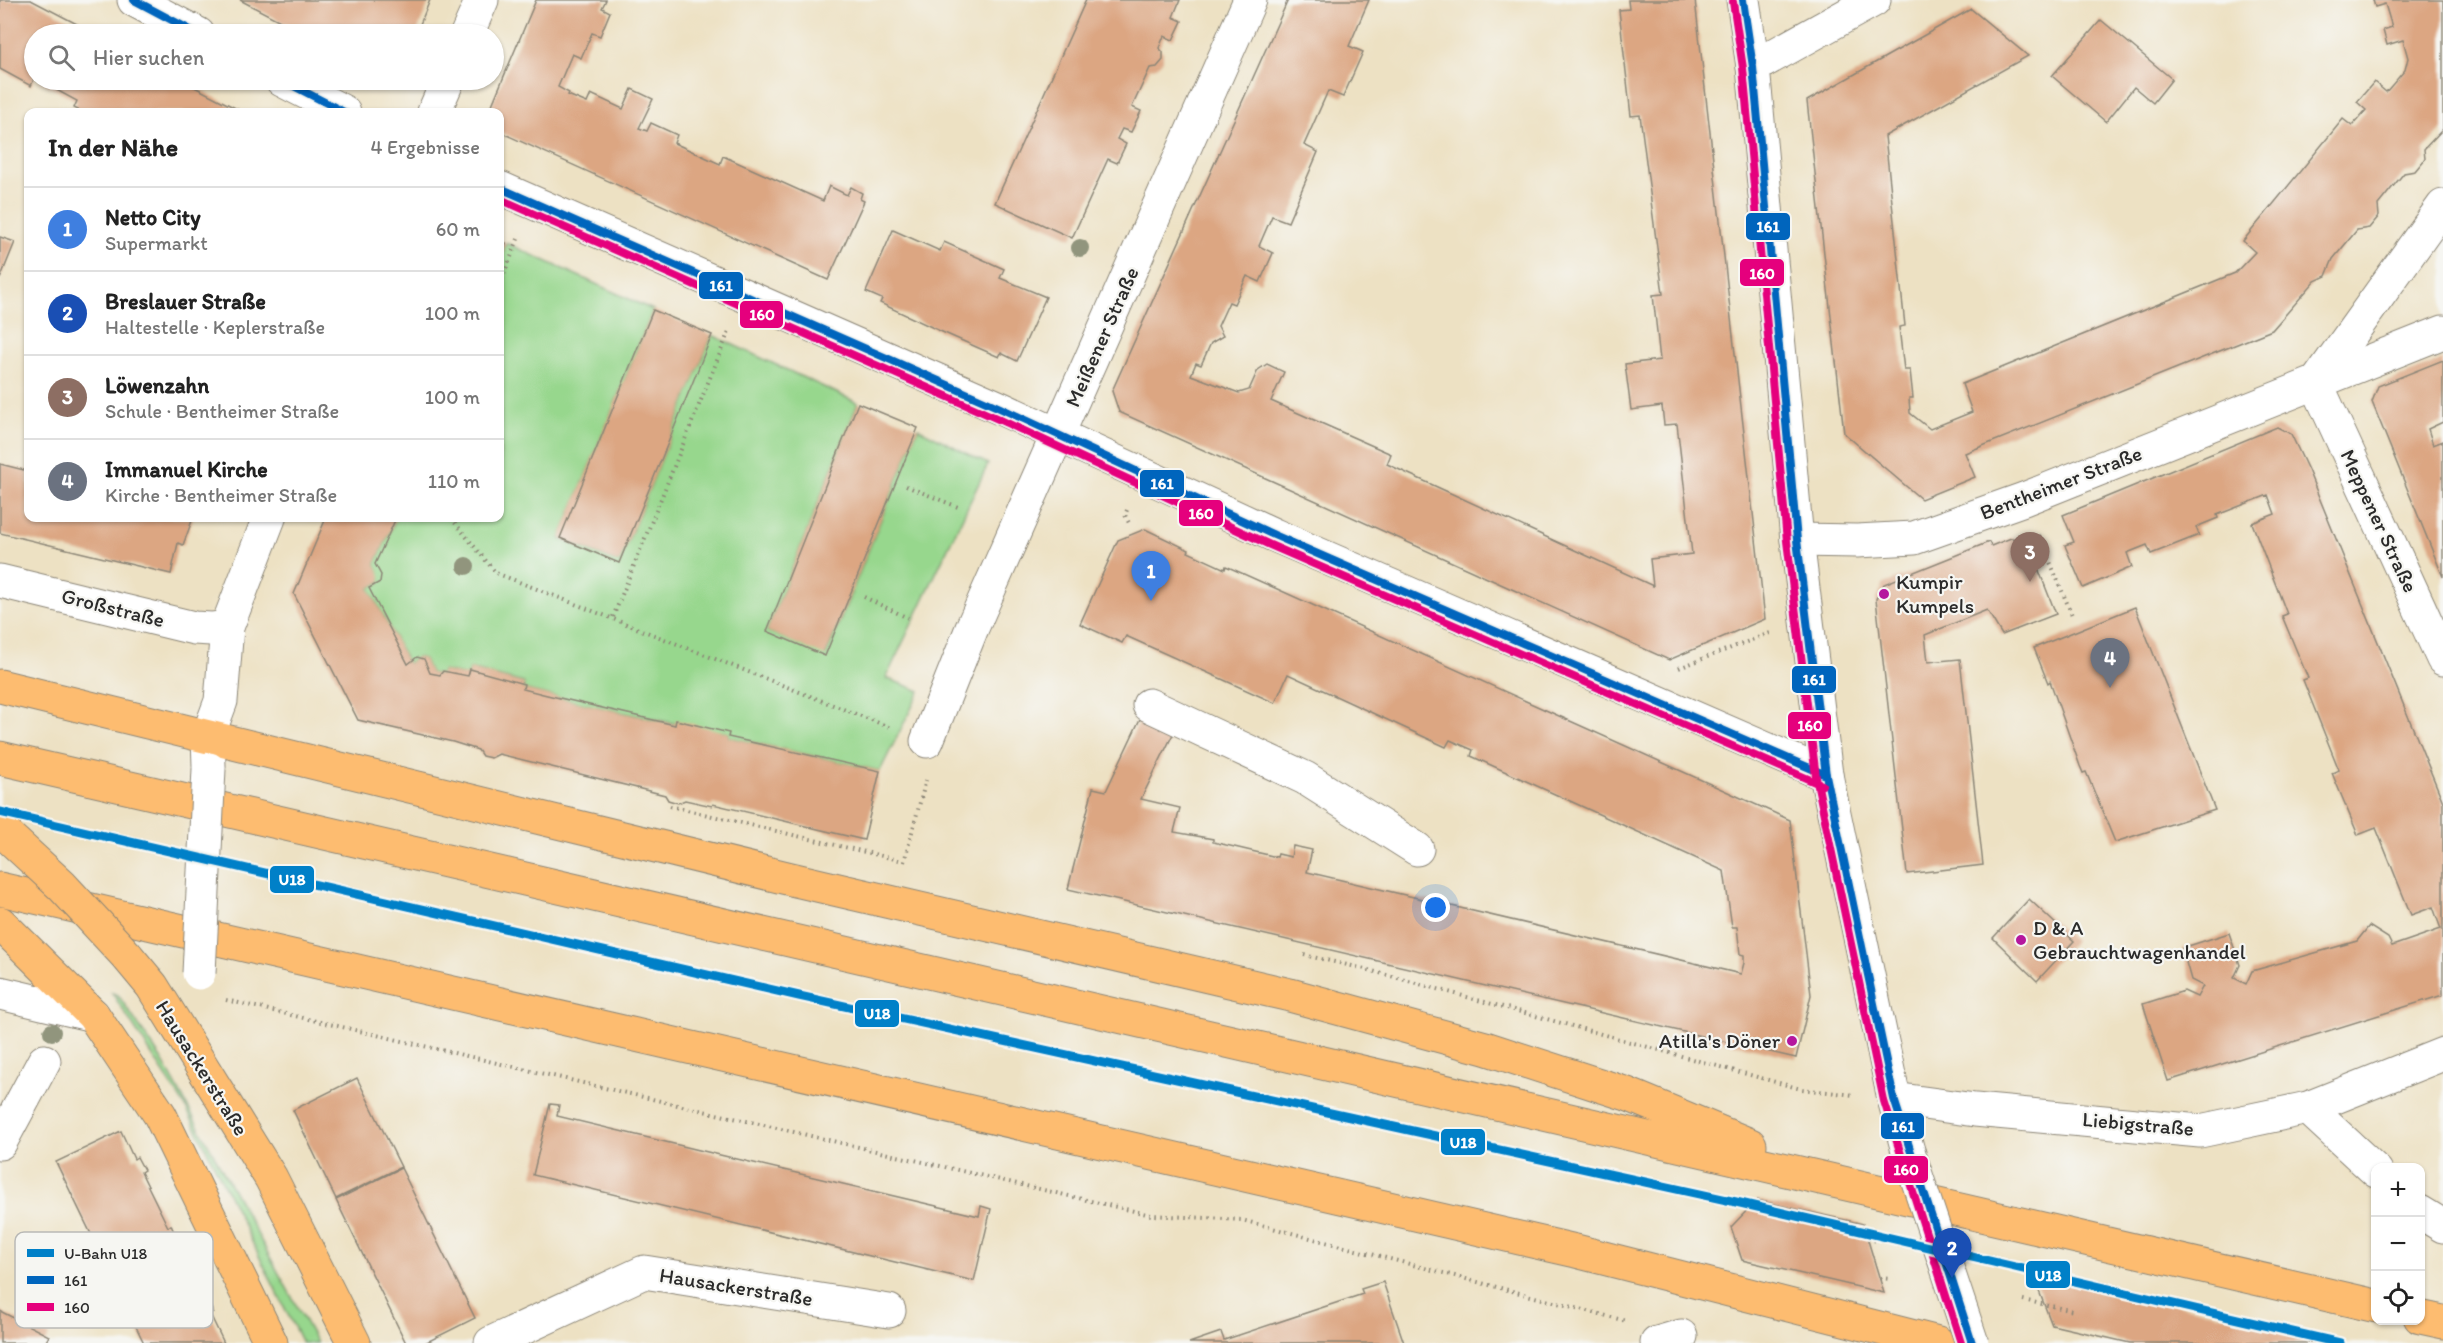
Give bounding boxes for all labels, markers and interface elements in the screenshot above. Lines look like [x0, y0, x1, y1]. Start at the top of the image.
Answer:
search box [24, 24, 504, 90]
icon: search [45, 41, 78, 74]
text: Hier suchen [93, 44, 204, 71]
text: In der Nähe [48, 131, 178, 163]
text: 4 Ergebnisse [370, 135, 480, 159]
text: Netto City [105, 204, 200, 231]
line badge: 161 [1745, 212, 1791, 241]
text: 1 [63, 217, 72, 241]
text: 60 m [436, 217, 480, 241]
text: 161 [1756, 217, 1780, 236]
text: Supermarkt [105, 231, 208, 255]
line badge: 160 [1739, 258, 1785, 287]
street label: Meißener Straße [1059, 263, 1144, 411]
text: 160 [1749, 264, 1775, 283]
line badge: 161 [698, 271, 744, 300]
text: 161 [709, 276, 733, 295]
text: Breslauer Straße [105, 288, 266, 315]
line badge: 160 [739, 300, 784, 329]
text: 2 [62, 301, 73, 325]
text: 100 m [425, 301, 480, 325]
text: 160 [749, 305, 775, 324]
text: Haltestelle · Keplerstraße [105, 315, 325, 339]
text: Löwenzahn [105, 372, 209, 399]
text: 3 [62, 385, 73, 409]
text: 100 m [425, 385, 480, 409]
text: Schule · Bentheimer Straße [105, 399, 339, 423]
street label: Bentheimer Straße [1976, 440, 2145, 525]
street label: Meppener Straße [2335, 445, 2424, 596]
text: Immanuel Kirche [105, 456, 268, 483]
text: 4 [61, 469, 74, 493]
text: 110 m [428, 469, 480, 493]
line badge: 161 [1139, 469, 1185, 498]
text: 161 [1150, 474, 1174, 493]
text: Kirche · Bentheimer Straße [105, 483, 337, 507]
line badge: 160 [1178, 499, 1224, 527]
text: 160 [1188, 504, 1214, 523]
pin: 3 [2010, 532, 2050, 582]
pin: 1 [1132, 552, 1170, 601]
place label: Kumpir Kumpels [1896, 569, 1974, 618]
street label: Großstraße [59, 583, 167, 632]
marker: Kumpir Kumpels [1877, 587, 1891, 601]
pin: 4 [2090, 638, 2130, 688]
line badge: 161 [1791, 665, 1837, 694]
text: 161 [1802, 670, 1826, 689]
line badge: 160 [1787, 711, 1832, 740]
text: 160 [1797, 716, 1823, 735]
line badge: U18 [269, 865, 315, 894]
text: U18 [279, 870, 306, 889]
your location [1421, 893, 1450, 922]
place label: D & A Gebrauchtwagenhandel [2033, 915, 2246, 964]
marker: D & A Gebrauchtwagenhandel [2014, 933, 2028, 947]
street label: Hausackerstraße [151, 995, 254, 1140]
line badge: U18 [854, 999, 900, 1028]
text: U18 [864, 1004, 891, 1023]
place label: Atilla's Döner [1659, 1028, 1781, 1053]
marker: Atilla's Döner [1785, 1034, 1799, 1048]
street label: Liebigstraße [2081, 1106, 2195, 1141]
line badge: 161 [1880, 1112, 1925, 1140]
text: 161 [1891, 1117, 1915, 1136]
line badge: U18 [1440, 1128, 1486, 1156]
text: U18 [1450, 1133, 1477, 1152]
line badge: 160 [1883, 1155, 1929, 1184]
text: 160 [1893, 1160, 1919, 1179]
map controls [2371, 1163, 2425, 1325]
button: + [2371, 1163, 2425, 1217]
button: − [2371, 1217, 2425, 1271]
pin: 2 [1932, 1228, 1972, 1278]
legend [15, 1232, 213, 1328]
text: U-Bahn U18 [64, 1244, 147, 1263]
line badge: U18 [2025, 1260, 2071, 1289]
street label: Hausackerstraße [658, 1262, 815, 1311]
text: U18 [2035, 1266, 2062, 1285]
text: 161 [64, 1271, 88, 1290]
button: locate [2371, 1271, 2425, 1325]
text: 160 [64, 1298, 90, 1317]

